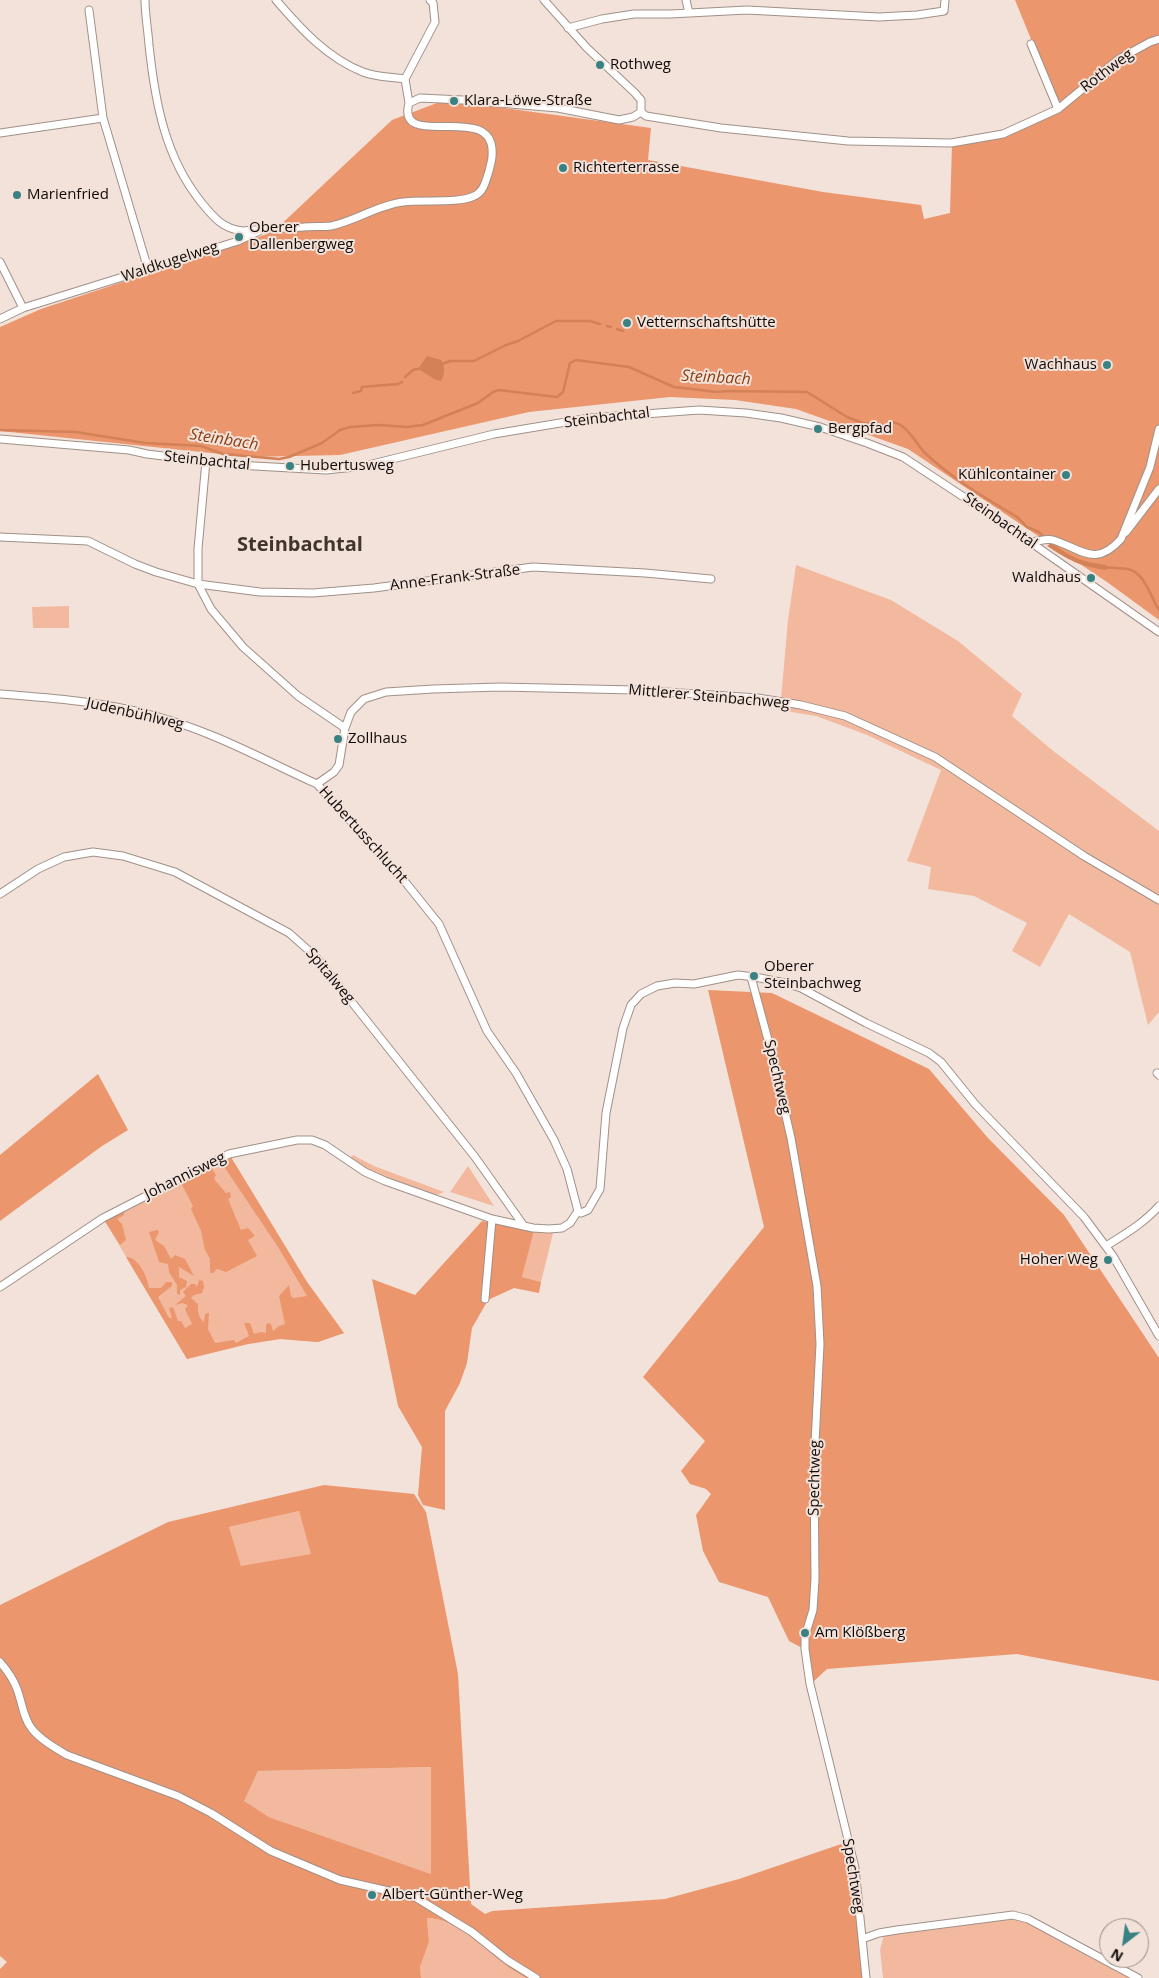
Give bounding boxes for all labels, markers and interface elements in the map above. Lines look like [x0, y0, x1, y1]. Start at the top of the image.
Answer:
street label: Rothweg [1077, 45, 1137, 97]
place label: Rothweg [610, 56, 671, 74]
marker: Rothweg [594, 59, 606, 71]
place label: Klara-Löwe-Straße [464, 92, 592, 110]
marker: Klara-Löwe-Straße [448, 95, 460, 107]
place label: Richterterrasse [573, 159, 679, 177]
marker: Richterterrasse [557, 162, 569, 174]
place label: Marienfried [27, 186, 109, 204]
marker: Marienfried [11, 189, 23, 201]
place label: Oberer Dallenbergweg [249, 219, 353, 254]
marker: Oberer Dallenbergweg [233, 231, 245, 243]
street label: Waldkugelweg [119, 238, 221, 286]
place label: Vetternschaftshütte [637, 314, 776, 332]
marker: Vetternschaftshütte [621, 317, 633, 329]
place label: Wachhaus [1025, 356, 1097, 374]
marker: Wachhaus [1101, 359, 1113, 371]
water label: Steinbach [681, 367, 751, 389]
street label: Steinbachtal [563, 404, 651, 432]
place label: Bergpfad [828, 420, 892, 438]
marker: Bergpfad [812, 423, 824, 435]
water label: Steinbach [188, 425, 260, 455]
street label: Steinbachtal [163, 448, 251, 474]
place label: Hubertusweg [300, 457, 394, 475]
marker: Hubertusweg [284, 460, 296, 472]
place label: Kühlcontainer [958, 466, 1056, 484]
marker: Kühlcontainer [1060, 469, 1072, 481]
street label: Steinbachtal [959, 489, 1041, 553]
district label: Steinbachtal [237, 533, 363, 557]
street label: Anne-Frank-Straße [389, 561, 521, 595]
place label: Waldhaus [1012, 569, 1081, 587]
marker: Waldhaus [1085, 572, 1097, 584]
street label: Mittlerer Steinbachweg [628, 681, 790, 713]
street label: Judenbühlweg [84, 694, 186, 734]
place label: Zollhaus [348, 730, 407, 748]
marker: Zollhaus [332, 733, 344, 745]
street label: Hubertusschlucht [315, 783, 411, 887]
street label: Spitalweg [302, 945, 358, 1007]
place label: Oberer Steinbachweg [764, 958, 861, 993]
marker: Oberer Steinbachweg [748, 970, 760, 982]
street label: Spechtweg [760, 1038, 794, 1116]
street label: Johannisweg [141, 1149, 229, 1203]
place label: Hoher Weg [1020, 1251, 1098, 1269]
marker: Hoher Weg [1102, 1254, 1114, 1266]
street label: Spechtweg [805, 1440, 825, 1516]
place label: Am Klößberg [815, 1624, 905, 1642]
marker: Am Klößberg [799, 1627, 811, 1639]
street label: Spechtweg [838, 1837, 868, 1915]
place label: Albert-Günther-Weg [382, 1886, 523, 1904]
marker: Albert-Günther-Weg [366, 1889, 378, 1901]
north arrow [1099, 1918, 1149, 1968]
text: N [1107, 1944, 1126, 1967]

